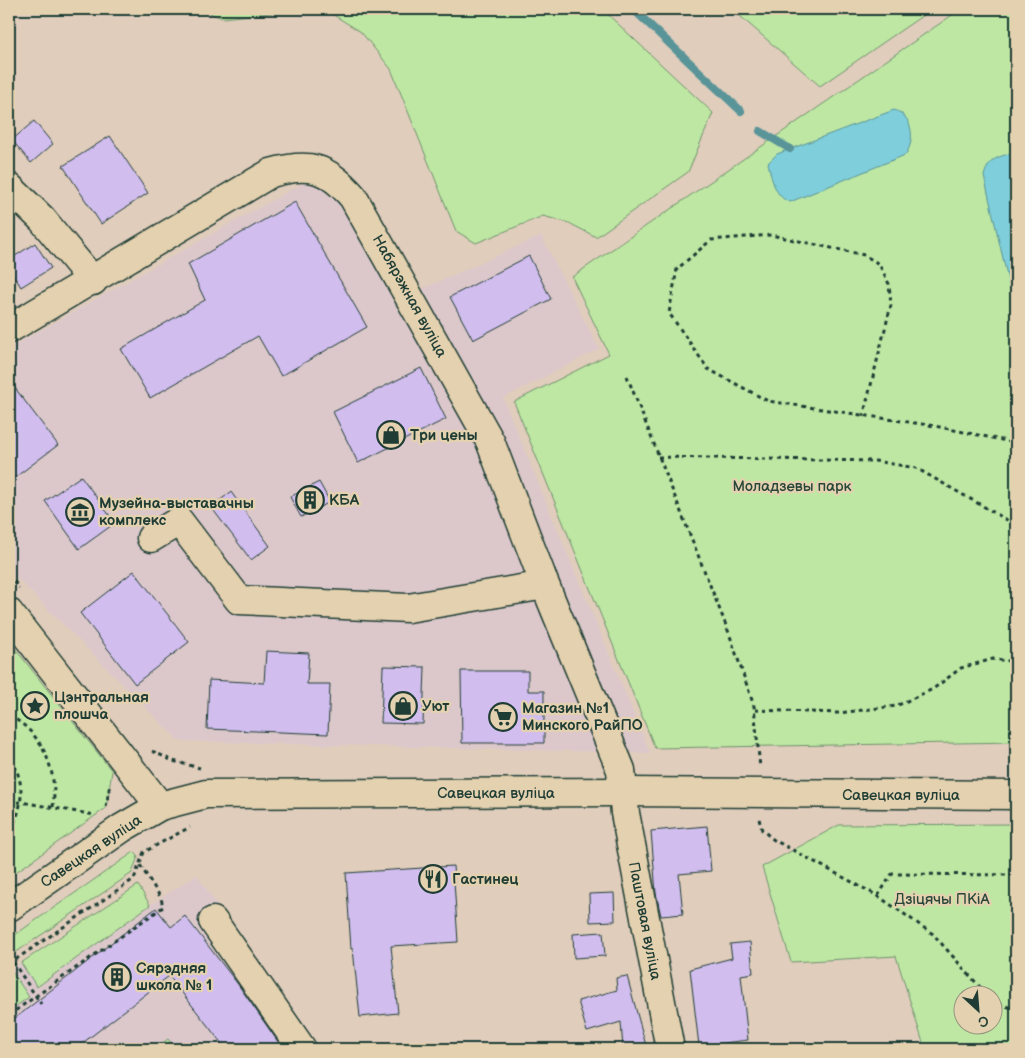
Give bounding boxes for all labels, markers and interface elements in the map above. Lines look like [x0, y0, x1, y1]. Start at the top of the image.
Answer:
street label: Набярэжная вуліца [368, 232, 451, 361]
shop icon: Три цены [376, 420, 406, 450]
place label: Три цены [410, 426, 478, 445]
park label: Моладзевы парк [733, 477, 852, 496]
building icon: КБА [295, 485, 325, 515]
place label: КБА [329, 491, 360, 510]
place label: Музейна-выставачны комплекс [99, 494, 254, 530]
museum icon: Музейна-выставачны комплекс [65, 497, 95, 527]
place label: Цэнтральная плошча [54, 688, 149, 724]
place icon: Цэнтральная плошча [20, 691, 50, 721]
shop icon: Уют [388, 691, 418, 721]
place label: Уют [422, 697, 450, 716]
place label: Магазин №1 Минского РайПО [522, 699, 643, 735]
supermarket icon: Магазин №1 Минского РайПО [488, 702, 518, 732]
street label: Савецкая вуліца [437, 784, 555, 803]
street label: Савецкая вуліца [842, 786, 960, 805]
street label: Савецкая вуліца [37, 811, 145, 892]
street label: Паштовая вуліца [624, 860, 665, 982]
restaurant icon: Гастинец [418, 864, 448, 894]
place label: Гастинец [452, 870, 518, 889]
park label: Дзіцячы ПКіА [895, 890, 990, 909]
place label: Сярэдняя школа № 1 [136, 959, 212, 995]
building icon: Сярэдняя школа № 1 [102, 962, 132, 992]
north arrow [952, 986, 1002, 1036]
text: С [975, 1011, 992, 1031]

